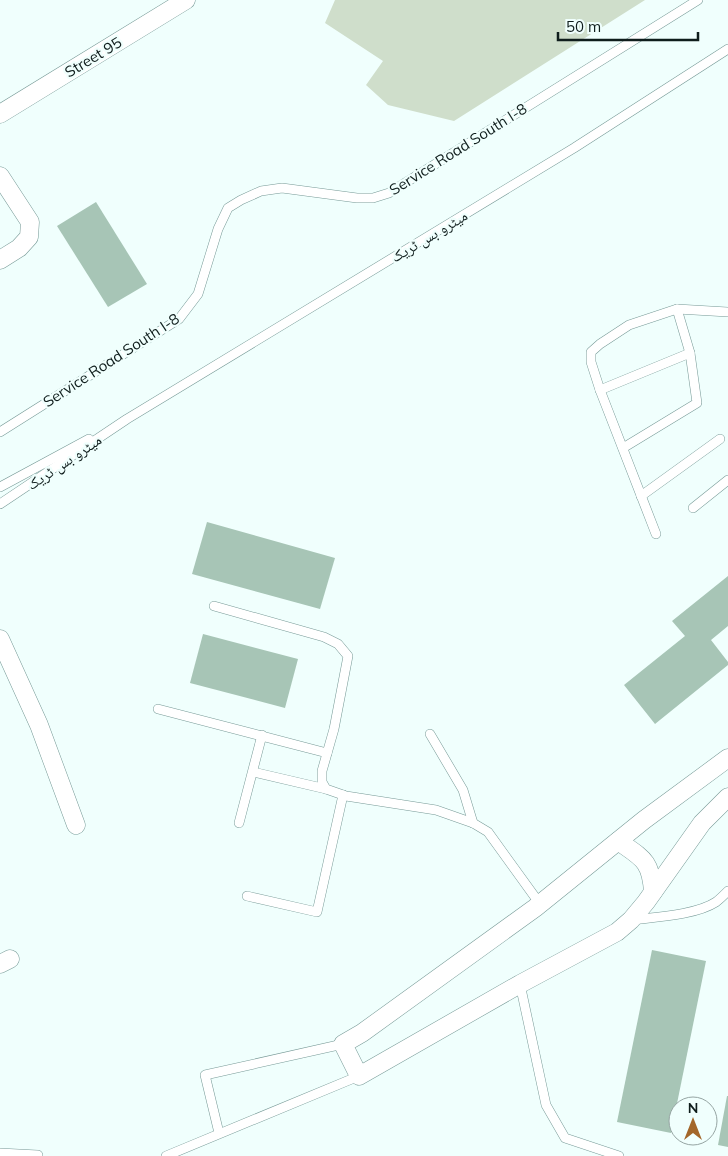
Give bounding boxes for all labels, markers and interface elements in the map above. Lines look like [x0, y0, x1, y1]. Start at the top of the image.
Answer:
scale bar [558, 10, 698, 42]
text: 50 m [566, 17, 601, 36]
street label: Street 95 [61, 33, 125, 81]
street label: Service Road South I-8 [386, 99, 530, 199]
street label: میٹرو بس ٹریک [387, 206, 471, 267]
street label: Service Road South I-8 [39, 309, 183, 411]
street label: میٹرو بس ٹریک [23, 430, 106, 495]
north arrow [668, 1096, 718, 1146]
text: N [688, 1099, 698, 1117]

